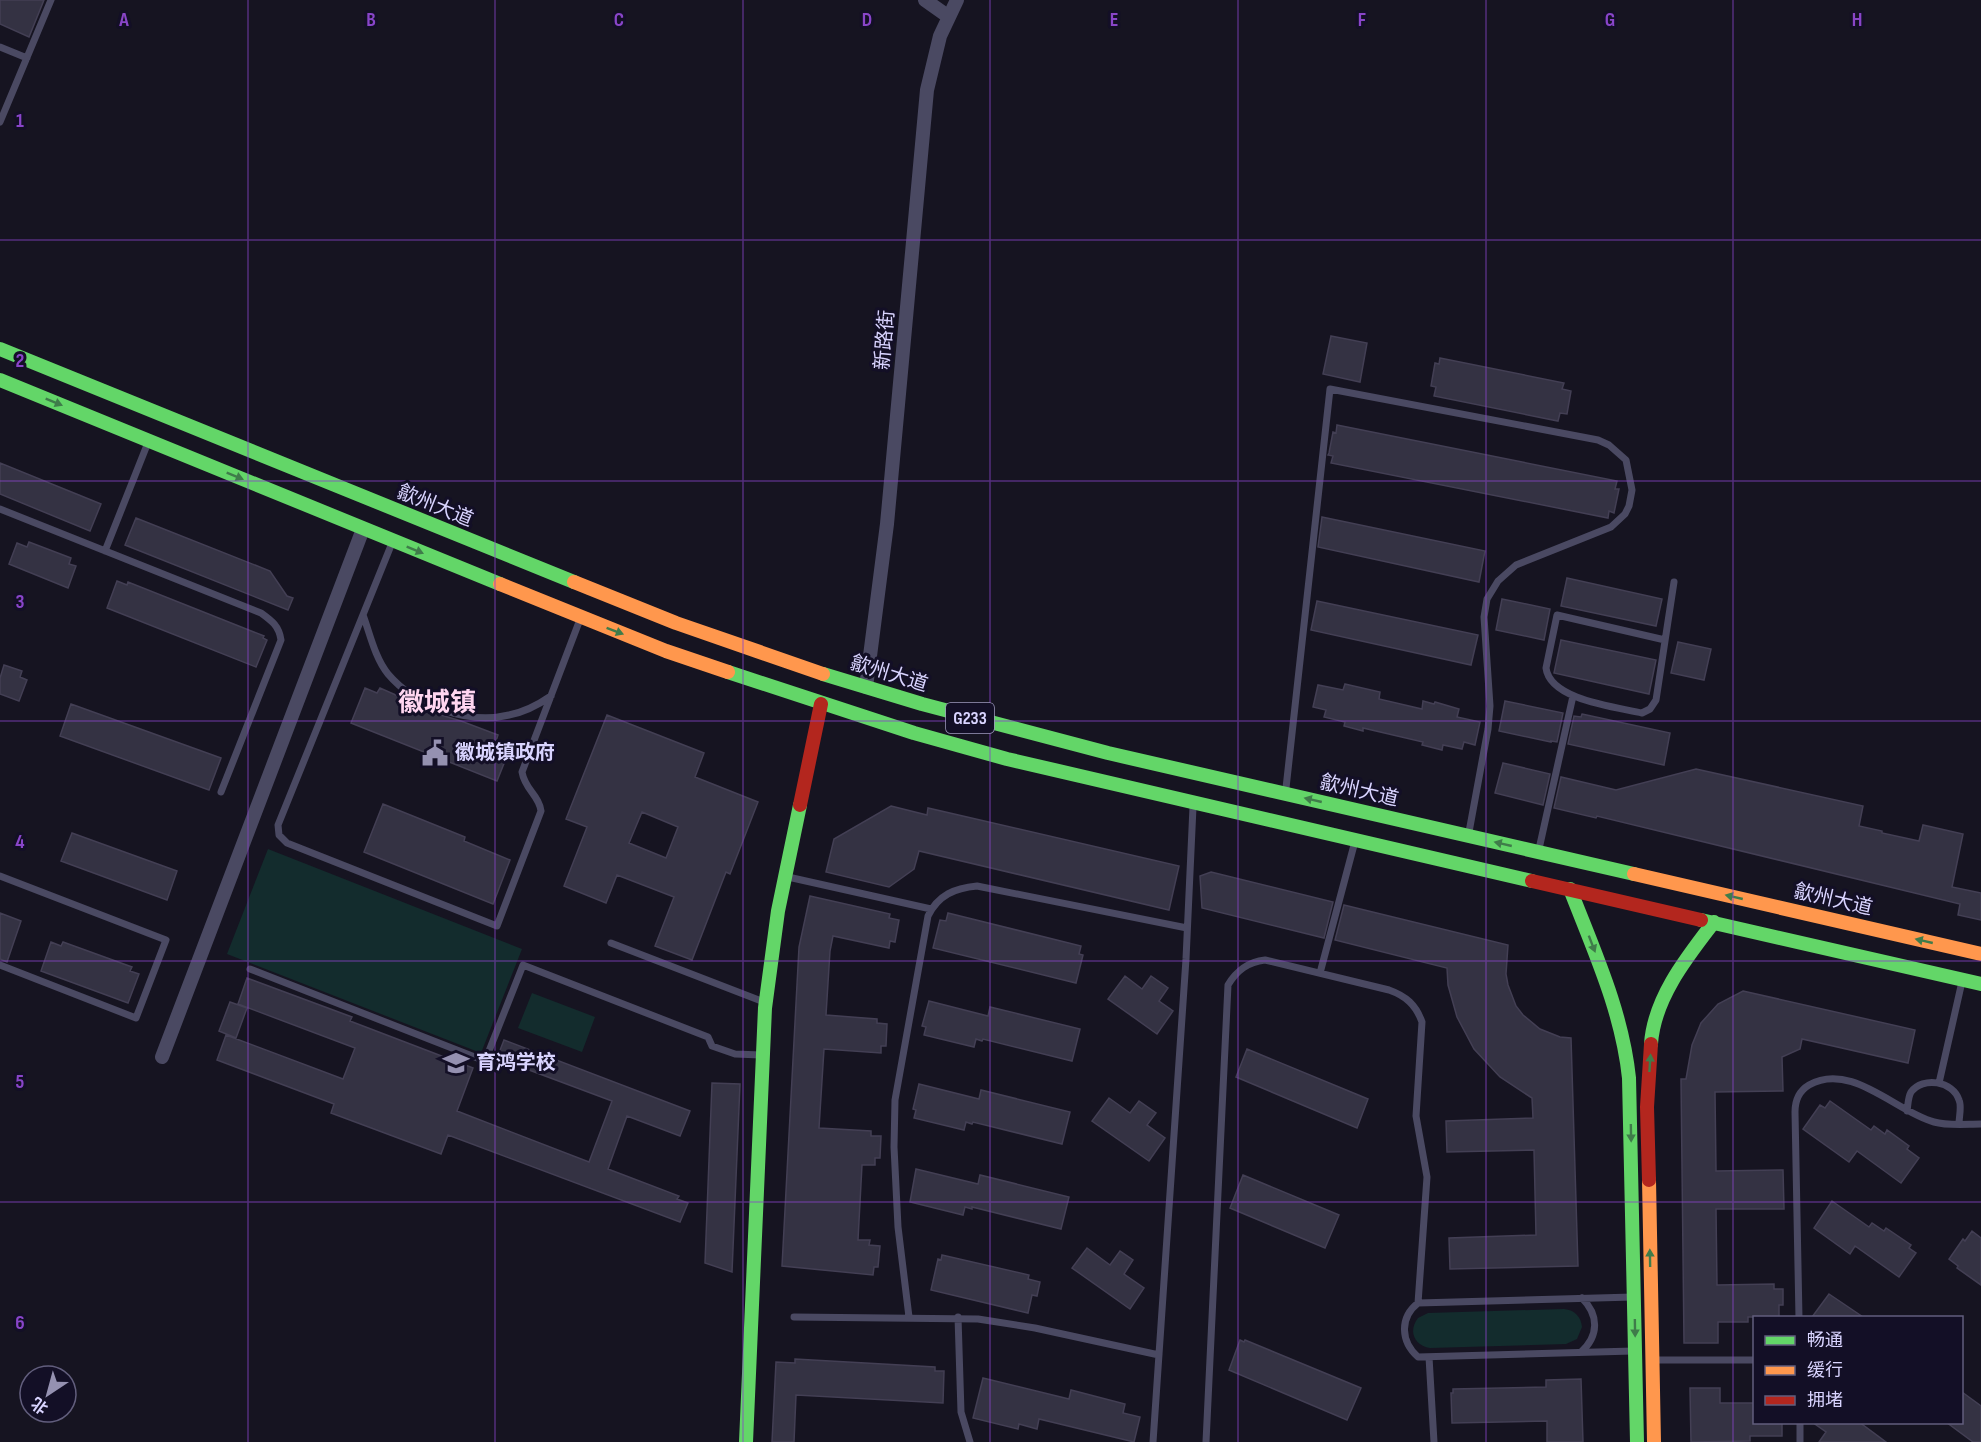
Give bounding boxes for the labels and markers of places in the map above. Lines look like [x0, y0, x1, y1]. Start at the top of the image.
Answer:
public building icon: 徽城镇政府 [420, 738, 450, 768]
place label: 徽城镇政府 [455, 741, 555, 765]
school or university icon: 育鸿学校 [441, 1048, 471, 1078]
place label: 育鸿学校 [476, 1051, 556, 1075]

